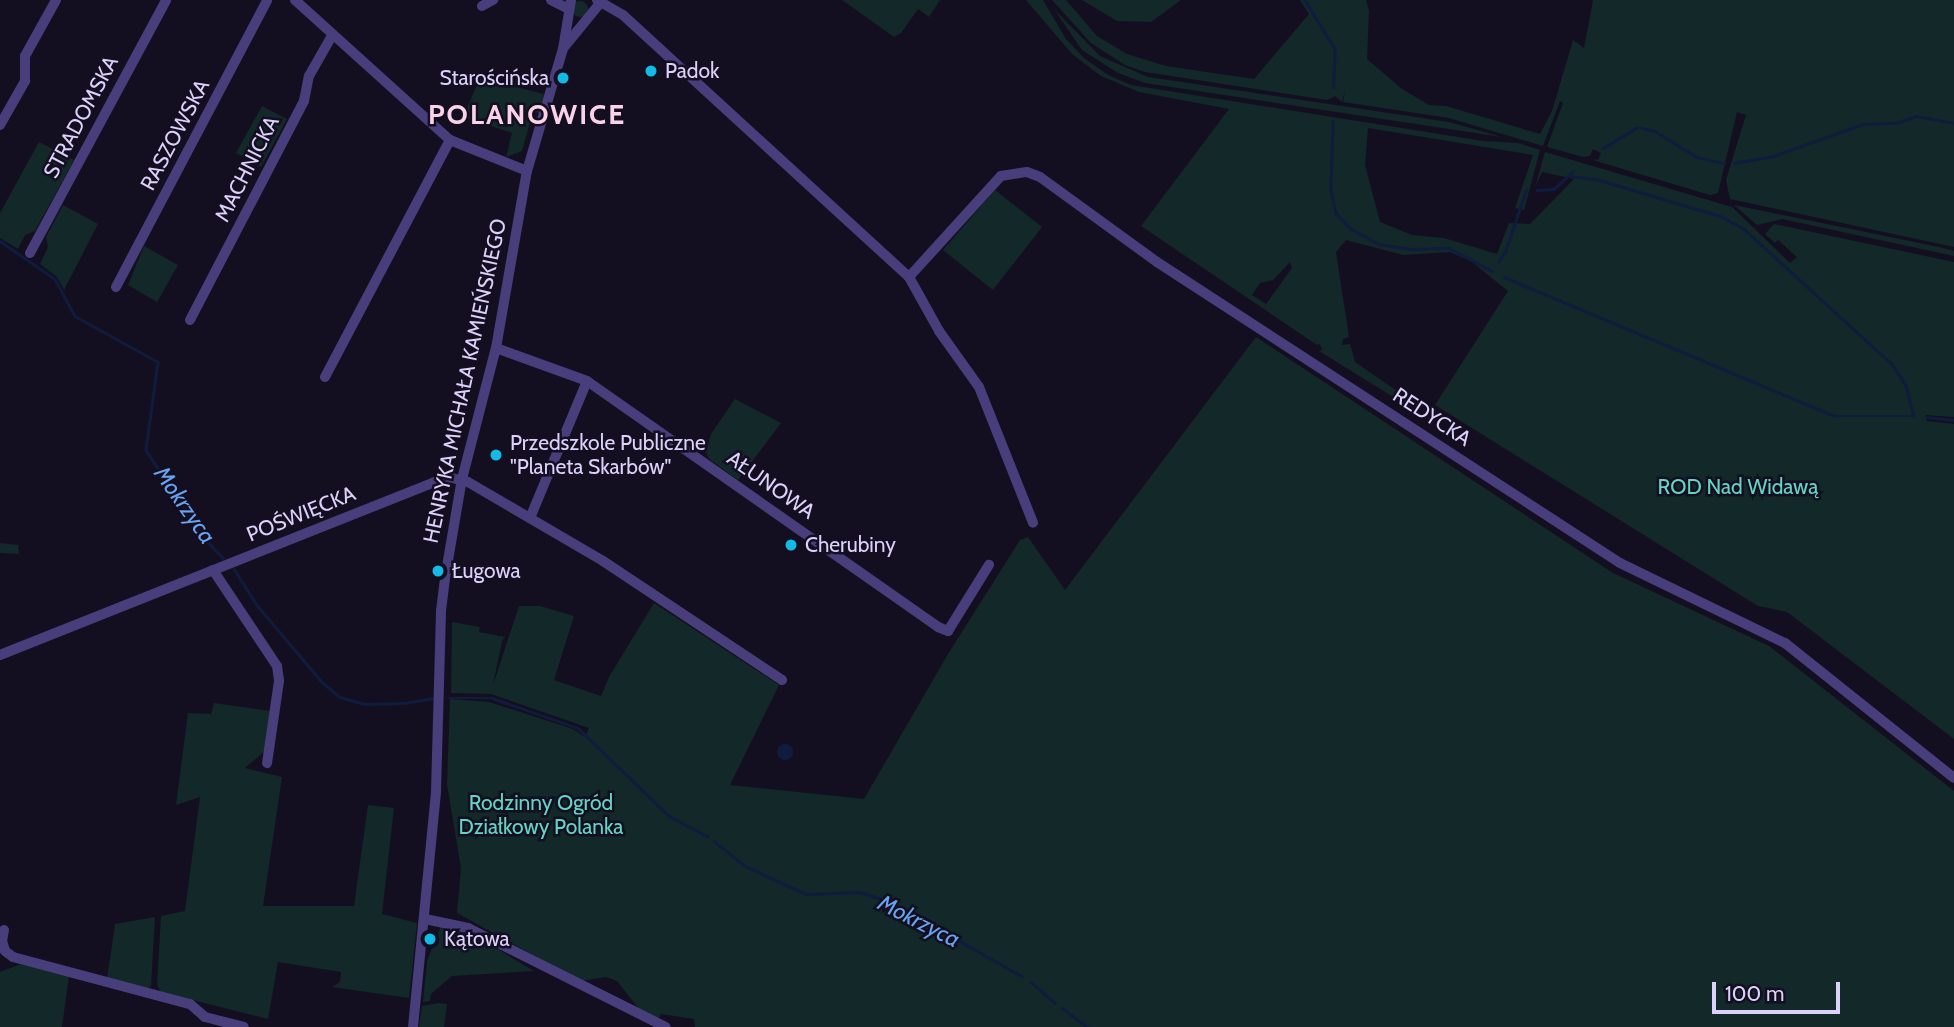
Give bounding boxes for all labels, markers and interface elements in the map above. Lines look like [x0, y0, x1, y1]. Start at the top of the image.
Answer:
street label: STRADOMSKA [38, 52, 124, 182]
place label: Padok [665, 58, 719, 84]
marker: Padok [643, 63, 659, 79]
place label: Starościńska [439, 65, 549, 91]
marker: Starościńska [555, 70, 571, 86]
street label: RASZOWSKA [135, 75, 215, 195]
district label: POLANOWICE [429, 97, 625, 131]
street label: MACHNICKA [210, 112, 284, 226]
street label: HENRYKA MICHAŁA KAMIEŃSKIEGO [418, 216, 512, 546]
street label: REDYCKA [1388, 382, 1476, 452]
place label: Przedszkole Publiczne "Planeta Skarbów" [510, 430, 706, 480]
street label: AŁUNOWA [722, 446, 820, 524]
marker: Przedszkole Publiczne "Planeta Skarbów" [488, 447, 504, 463]
water label: Mokrzyca [148, 461, 222, 549]
park label: ROD Nad Widawą [1658, 474, 1818, 500]
street label: POŚWIĘCKA [243, 481, 359, 547]
place label: Cherubiny [805, 532, 896, 558]
marker: Cherubiny [783, 537, 799, 553]
place label: Ługowa [452, 558, 521, 584]
marker: Ługowa [430, 563, 446, 579]
park label: Rodzinny Ogród Działkowy Polanka [459, 790, 623, 840]
water label: Mokrzyca [873, 889, 965, 953]
place label: Kątowa [444, 926, 510, 952]
marker: Kątowa [422, 931, 438, 947]
scale bar [1716, 968, 1844, 1012]
text: 100 m [1725, 981, 1784, 1006]

